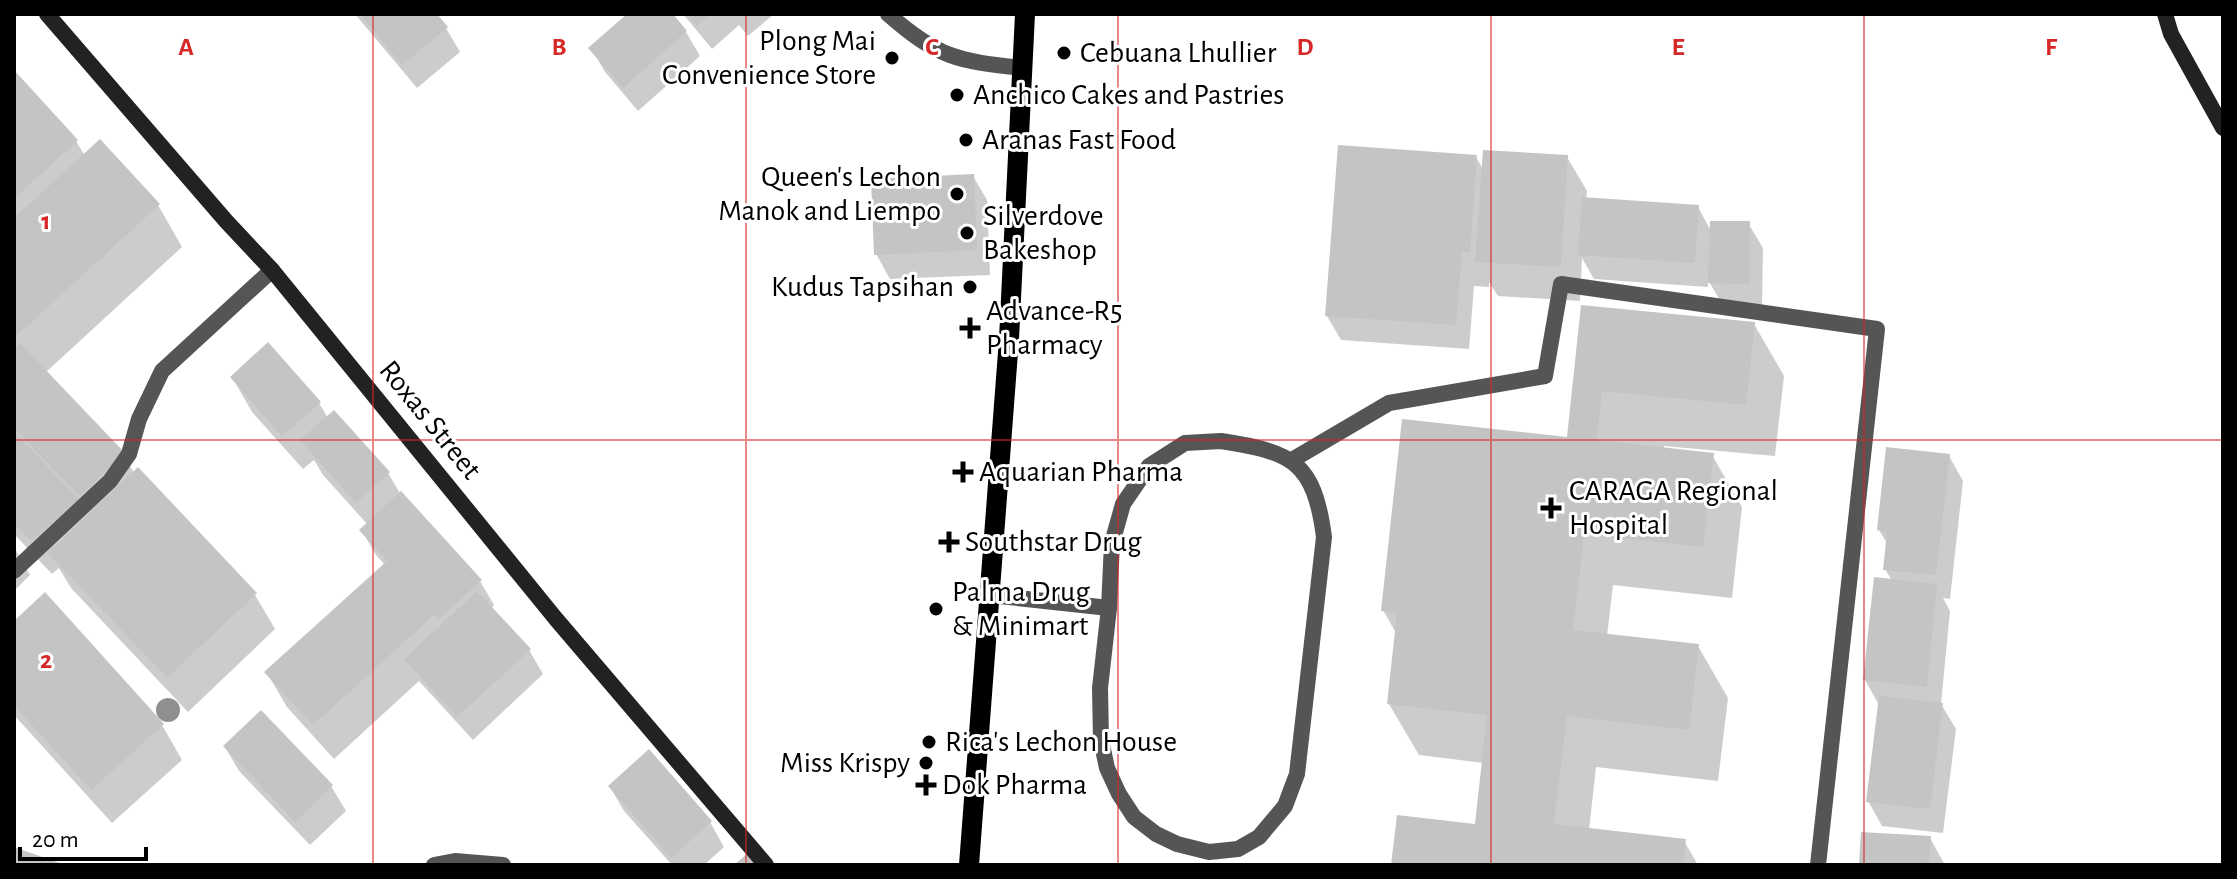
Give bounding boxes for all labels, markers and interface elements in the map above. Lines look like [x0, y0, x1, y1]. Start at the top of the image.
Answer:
place label: Plong Mai Convenience Store [662, 26, 876, 90]
text: A [178, 34, 194, 60]
text: B [551, 34, 567, 60]
text: C [925, 34, 939, 60]
text: D [1296, 34, 1314, 60]
text: E [1671, 34, 1685, 60]
text: F [2045, 34, 2058, 60]
place label: Cebuana Lhullier [1080, 38, 1277, 68]
marker: Cebuana Lhullier [1055, 44, 1073, 62]
marker: Plong Mai Convenience Store [883, 49, 901, 67]
place label: Anchico Cakes and Pastries [973, 80, 1284, 110]
marker: Anchico Cakes and Pastries [948, 86, 966, 104]
place label: Aranas Fast Food [982, 125, 1176, 155]
marker: Aranas Fast Food [957, 131, 975, 149]
place label: Queen's Lechon Manok and Liempo [718, 162, 941, 226]
marker: Queen's Lechon Manok and Liempo [948, 185, 966, 203]
place label: Silverdove Bakeshop [983, 201, 1104, 265]
text: 1 [41, 208, 51, 234]
marker: Silverdove Bakeshop [958, 224, 976, 242]
place label: Kudus Tapsihan [771, 272, 954, 302]
marker: Kudus Tapsihan [961, 278, 979, 296]
place label: Advance-R5 Pharmacy [986, 296, 1122, 360]
marker: Advance-R5 Pharmacy [961, 319, 979, 337]
street label: Roxas Street [373, 355, 487, 485]
place label: Aquarian Pharma [979, 457, 1183, 487]
marker: Aquarian Pharma [954, 463, 972, 481]
place label: CARAGA Regional Hospital [1569, 476, 1778, 540]
marker: CARAGA Regional Hospital [1540, 497, 1562, 519]
place label: Southstar Drug [965, 527, 1142, 557]
marker: Southstar Drug [940, 533, 958, 551]
place label: Palma Drug & Minimart [952, 577, 1090, 641]
marker: Palma Drug & Minimart [927, 600, 945, 618]
text: 2 [40, 647, 52, 673]
place label: Rica's Lechon House [945, 727, 1177, 757]
marker: Rica's Lechon House [920, 733, 938, 751]
place label: Miss Krispy [780, 748, 910, 778]
marker: Miss Krispy [917, 754, 935, 772]
place label: Dok Pharma [942, 770, 1087, 800]
marker: Dok Pharma [917, 776, 935, 794]
scale bar [20, 811, 146, 861]
text: 20 m [32, 828, 79, 852]

